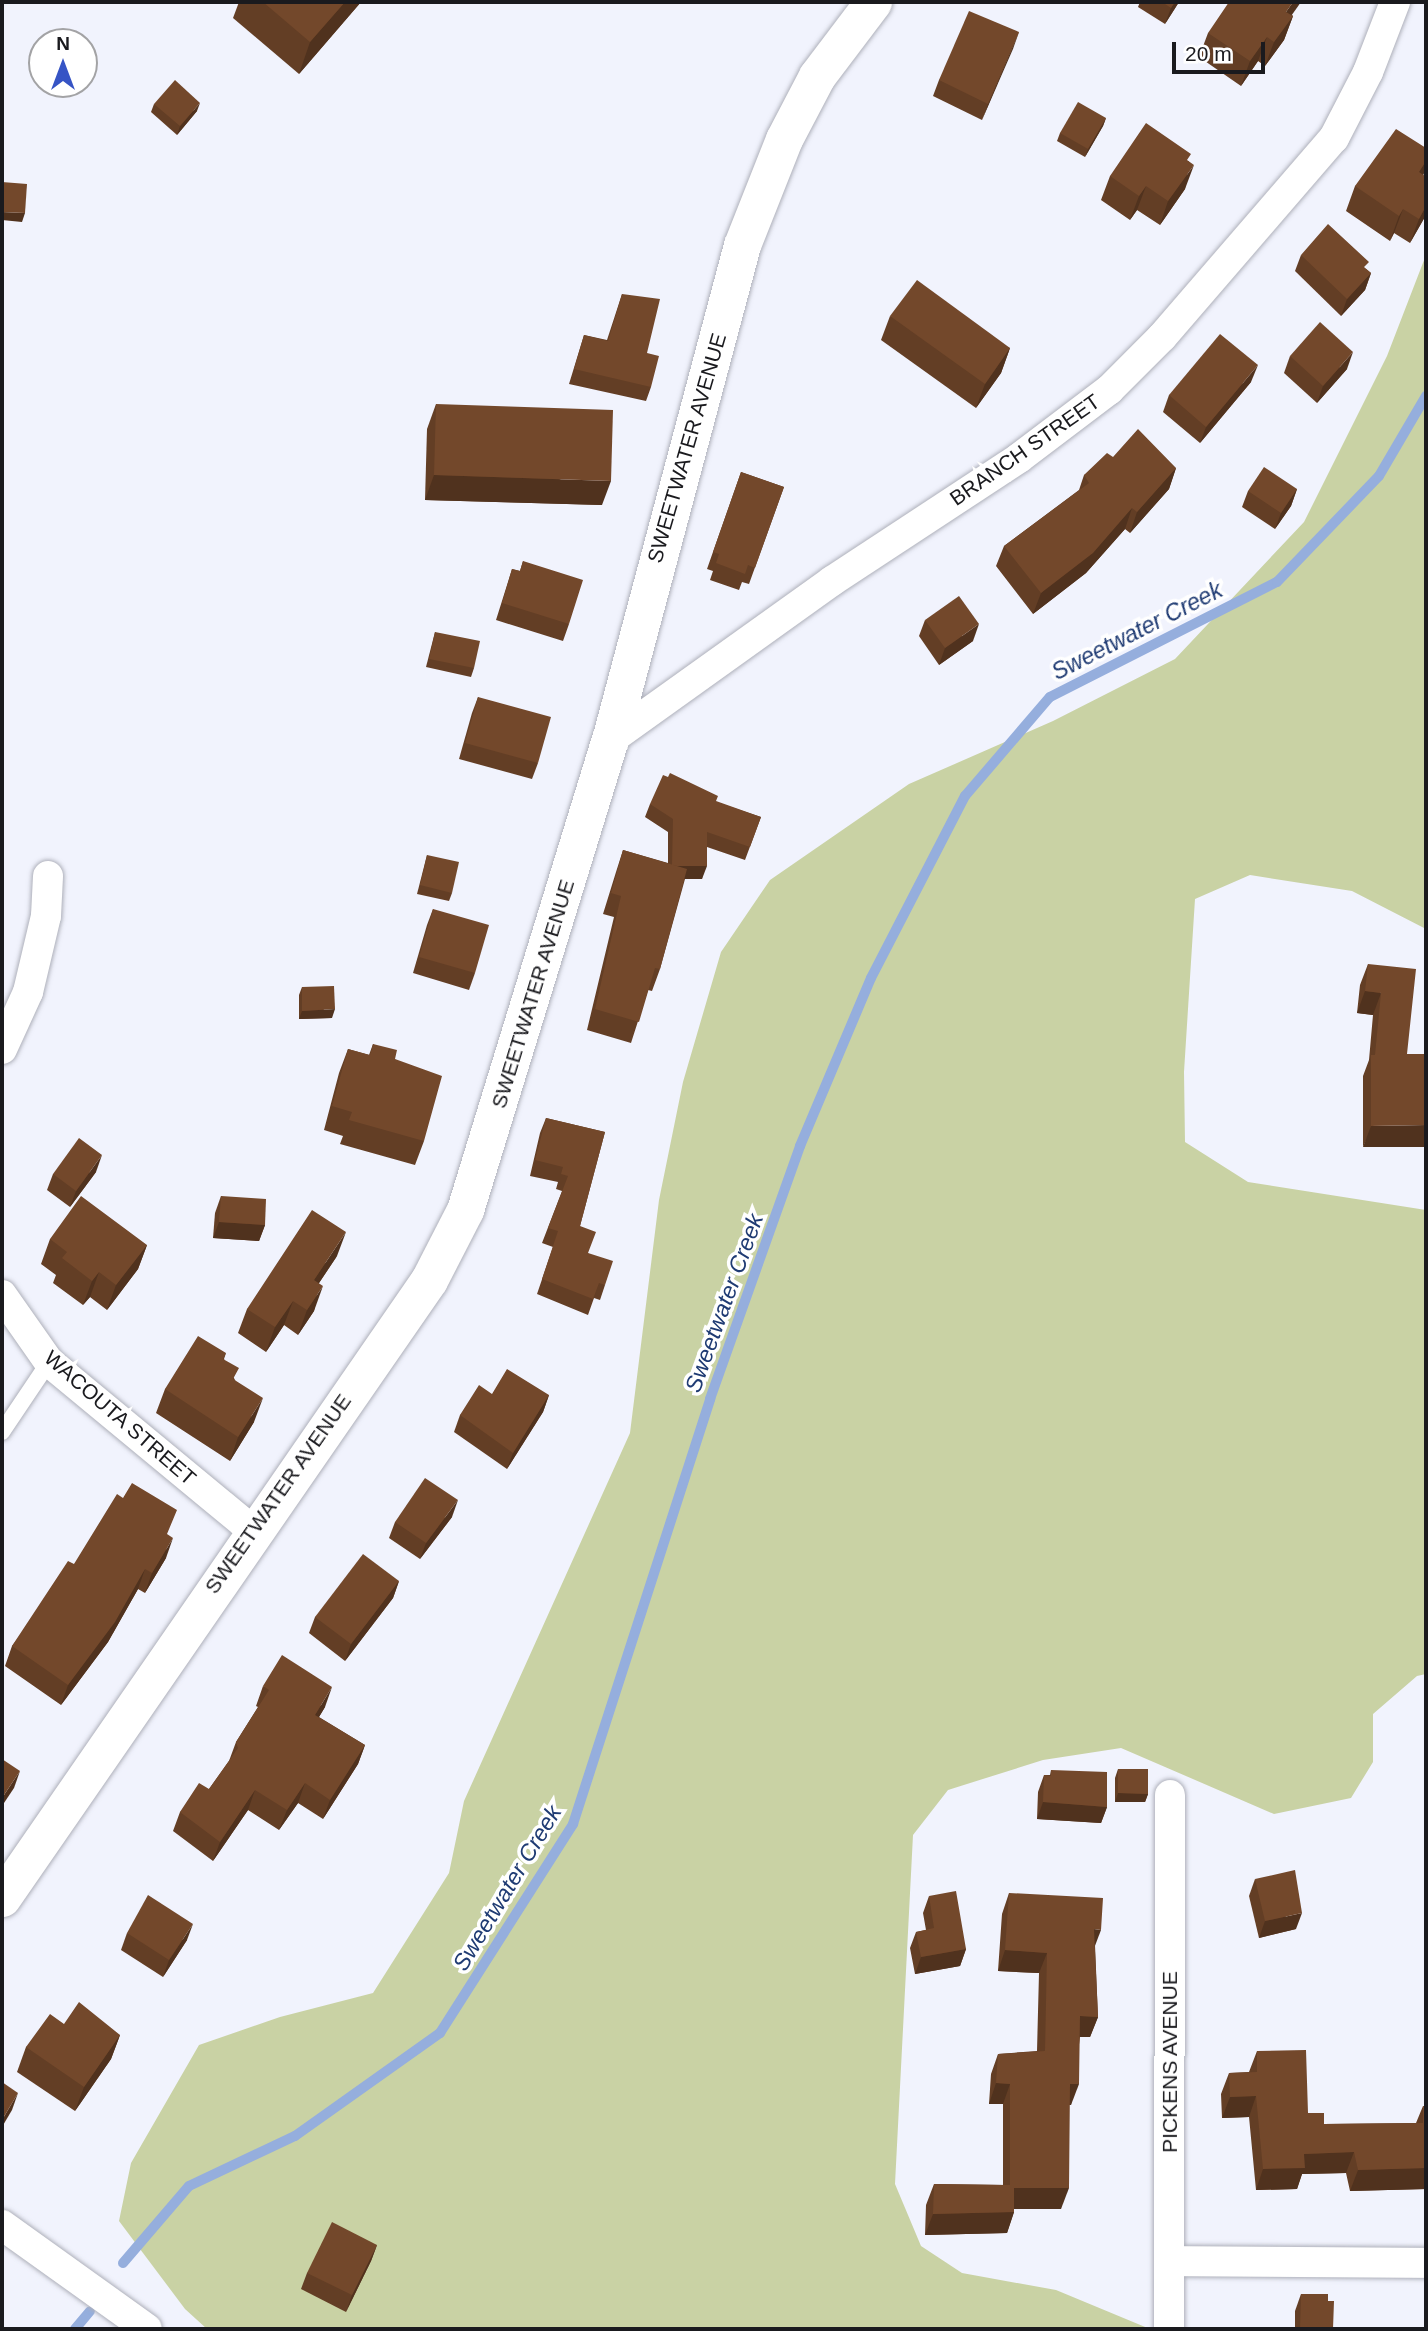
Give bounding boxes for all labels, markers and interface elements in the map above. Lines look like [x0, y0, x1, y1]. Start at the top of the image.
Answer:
north arrow [28, 28, 98, 98]
scale bar [1176, 28, 1269, 72]
text: N [56, 33, 70, 54]
text: 20 m [1185, 42, 1232, 65]
street label: SWEETWATER AVENUE [642, 330, 732, 566]
street label: BRANCH STREET [945, 389, 1105, 511]
water label: Sweetwater Creek [1047, 576, 1227, 686]
street label: SWEETWATER AVENUE [486, 876, 580, 1112]
water label: Sweetwater Creek [679, 1210, 769, 1396]
street label: WACOUTA STREET [39, 1345, 201, 1491]
street label: SWEETWATER AVENUE [199, 1389, 357, 1599]
water label: Sweetwater Creek [447, 1800, 567, 1976]
street label: PICKENS AVENUE [1157, 1971, 1183, 2153]

